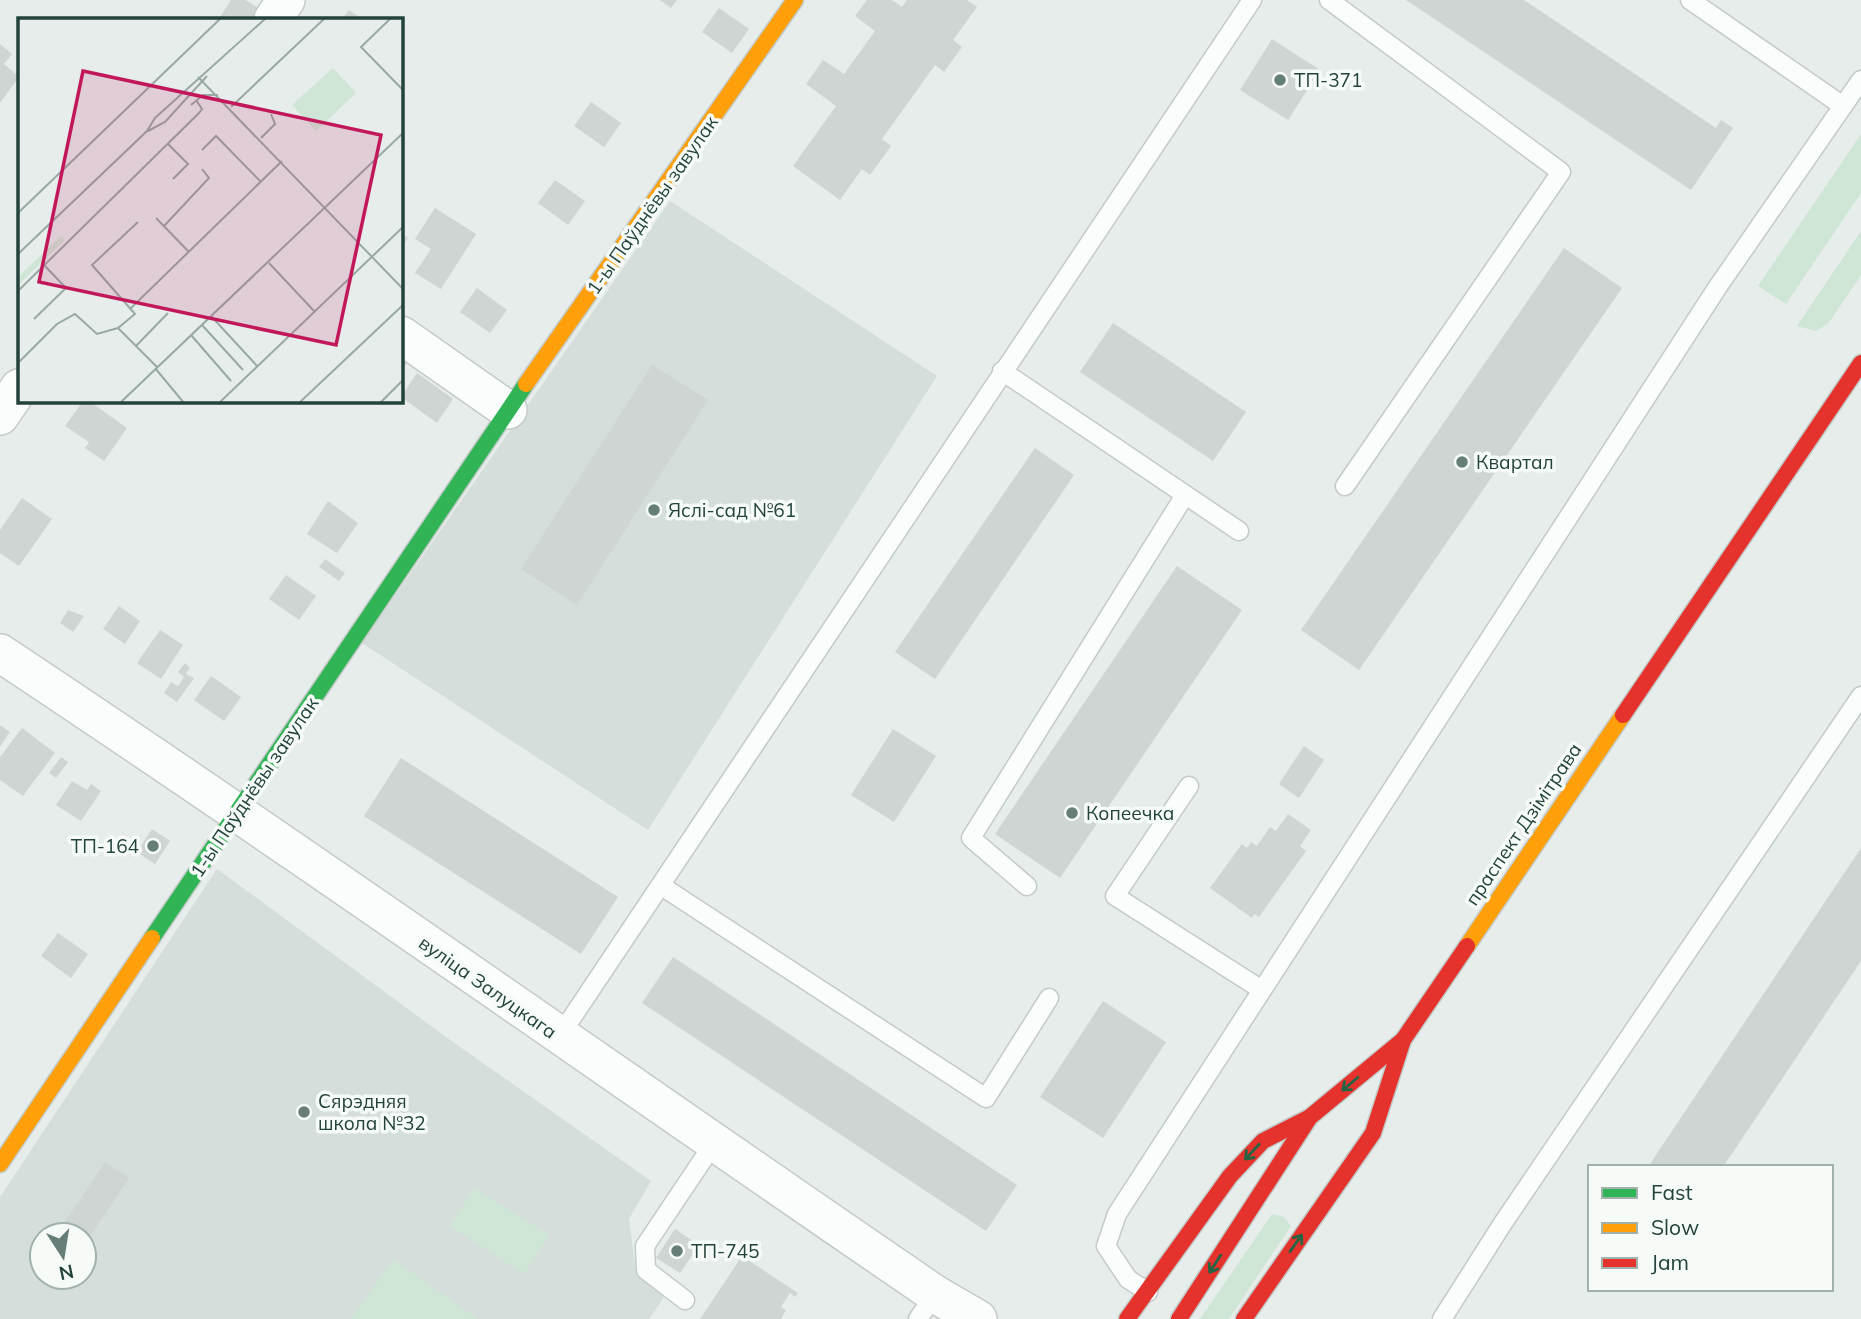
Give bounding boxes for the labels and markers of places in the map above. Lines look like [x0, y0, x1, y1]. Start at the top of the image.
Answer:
place label: ТП-371 [1294, 68, 1362, 92]
marker: ТП-371 [1272, 72, 1288, 88]
place label: Квартал [1476, 450, 1554, 474]
marker: Квартал [1454, 454, 1470, 470]
place label: Яслі-сад №61 [668, 498, 796, 522]
marker: Яслі-сад №61 [646, 502, 662, 518]
place label: Копеечка [1086, 801, 1174, 825]
marker: Копеечка [1064, 805, 1080, 821]
place label: ТП-164 [71, 834, 139, 858]
marker: ТП-164 [145, 838, 161, 854]
place label: Сярэдняя школа №32 [318, 1089, 426, 1135]
marker: Сярэдняя школа №32 [296, 1104, 312, 1120]
place label: ТП-745 [691, 1239, 759, 1263]
marker: ТП-745 [669, 1243, 685, 1259]

